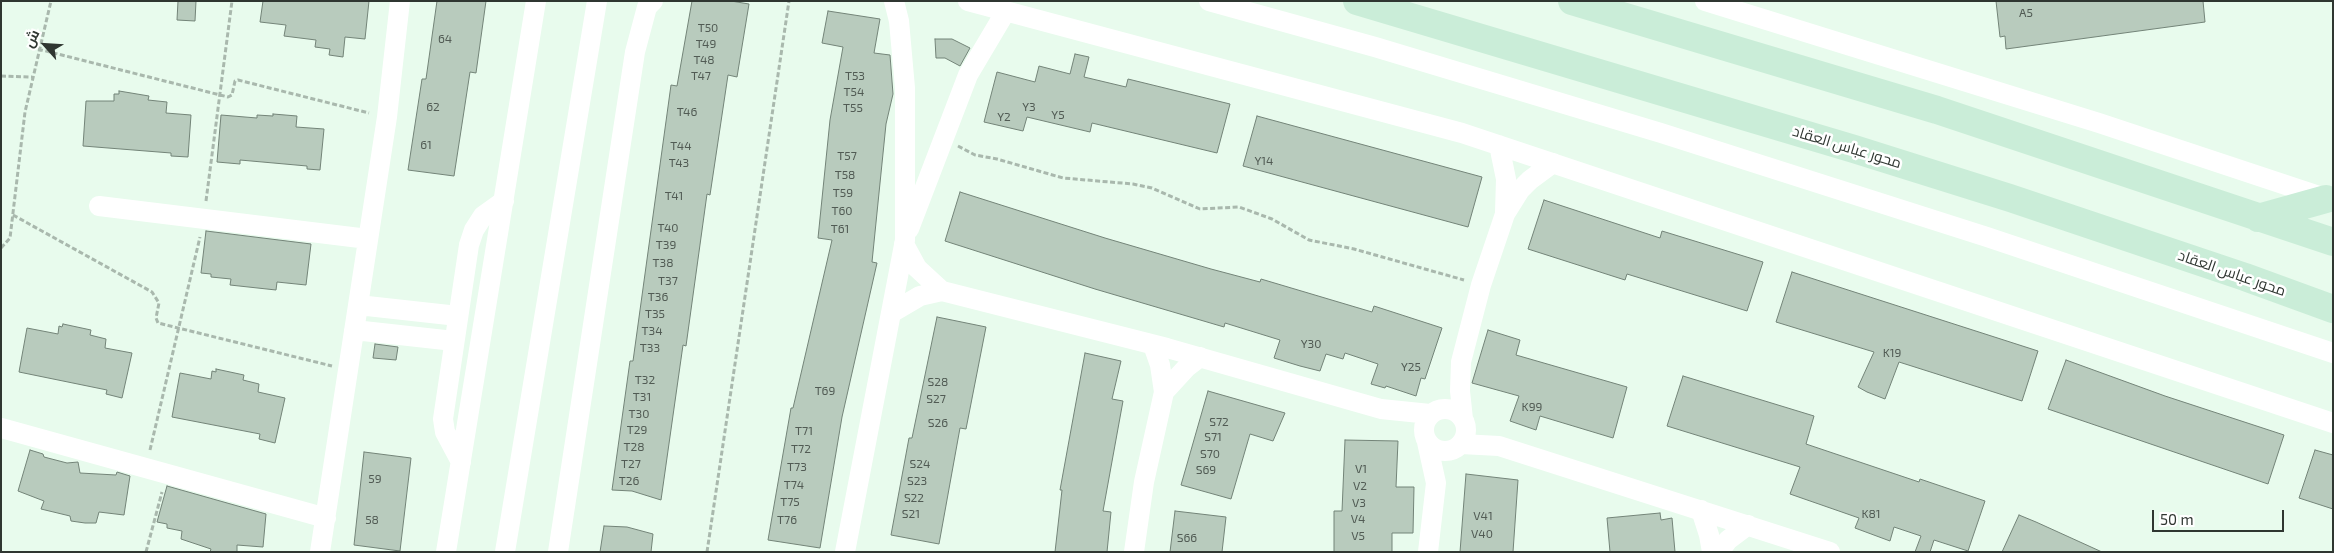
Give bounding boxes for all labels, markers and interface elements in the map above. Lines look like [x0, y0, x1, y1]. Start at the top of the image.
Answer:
house number: A5 [2019, 6, 2033, 20]
north arrow [20, 20, 70, 70]
house number: T50 [698, 21, 718, 35]
text: ش [19, 26, 43, 50]
house number: 64 [438, 32, 452, 46]
house number: T49 [696, 37, 716, 51]
house number: T48 [693, 53, 715, 67]
house number: T47 [691, 69, 711, 83]
house number: T53 [845, 69, 865, 83]
house number: T54 [844, 85, 864, 99]
house number: 62 [426, 100, 440, 114]
house number: Y3 [1022, 100, 1036, 114]
house number: T55 [843, 101, 863, 115]
house number: T46 [677, 105, 697, 119]
house number: Y5 [1051, 108, 1065, 122]
house number: Y2 [997, 110, 1011, 124]
street label: محور عباس العقاد [1790, 122, 1904, 172]
house number: 61 [420, 138, 432, 152]
house number: T44 [670, 139, 692, 153]
house number: T57 [837, 149, 857, 163]
house number: Y14 [1255, 154, 1273, 168]
house number: T43 [669, 156, 689, 170]
house number: T58 [835, 168, 855, 182]
house number: T59 [833, 186, 853, 200]
house number: T41 [665, 189, 683, 203]
house number: T60 [831, 204, 853, 218]
house number: T40 [657, 221, 679, 235]
house number: T61 [831, 222, 849, 236]
house number: T39 [656, 238, 676, 252]
street label: محور عباس العقاد [2176, 246, 2288, 300]
house number: T38 [653, 256, 673, 270]
house number: T37 [658, 274, 678, 288]
house number: T36 [648, 290, 668, 304]
house number: T35 [645, 307, 665, 321]
house number: T34 [641, 324, 663, 338]
house number: Y30 [1301, 337, 1321, 351]
house number: T33 [640, 341, 660, 355]
house number: K19 [1883, 346, 1901, 360]
house number: Y25 [1401, 360, 1421, 374]
house number: T32 [635, 373, 655, 387]
house number: S28 [928, 375, 948, 389]
house number: T69 [815, 384, 835, 398]
house number: T31 [633, 390, 651, 404]
house number: S27 [926, 392, 946, 406]
house number: K99 [1522, 400, 1542, 414]
house number: T30 [629, 407, 649, 421]
house number: S72 [1209, 415, 1229, 429]
house number: S26 [928, 416, 948, 430]
house number: T29 [627, 423, 647, 437]
house number: T71 [795, 424, 813, 438]
house number: S71 [1204, 430, 1222, 444]
house number: T28 [624, 440, 644, 454]
house number: T72 [791, 442, 811, 456]
house number: S70 [1200, 447, 1220, 461]
house number: T27 [621, 457, 641, 471]
house number: S24 [910, 457, 930, 471]
house number: T73 [787, 460, 807, 474]
house number: V1 [1355, 462, 1367, 476]
house number: S69 [1196, 463, 1216, 477]
house number: 59 [368, 472, 382, 486]
house number: T26 [619, 474, 639, 488]
house number: S23 [907, 474, 927, 488]
house number: T74 [784, 478, 804, 492]
house number: V2 [1353, 479, 1367, 493]
house number: S22 [904, 491, 924, 505]
house number: T75 [780, 495, 800, 509]
house number: V3 [1352, 496, 1366, 510]
scale bar [2154, 500, 2286, 532]
house number: S21 [902, 507, 920, 521]
house number: K81 [1861, 507, 1881, 521]
house number: V41 [1473, 509, 1493, 523]
text: 50 m [2160, 510, 2194, 528]
house number: V4 [1351, 512, 1365, 526]
house number: 58 [365, 513, 379, 527]
house number: T76 [777, 513, 797, 527]
house number: V40 [1471, 527, 1493, 541]
house number: V5 [1351, 529, 1365, 543]
house number: S66 [1177, 531, 1197, 545]

